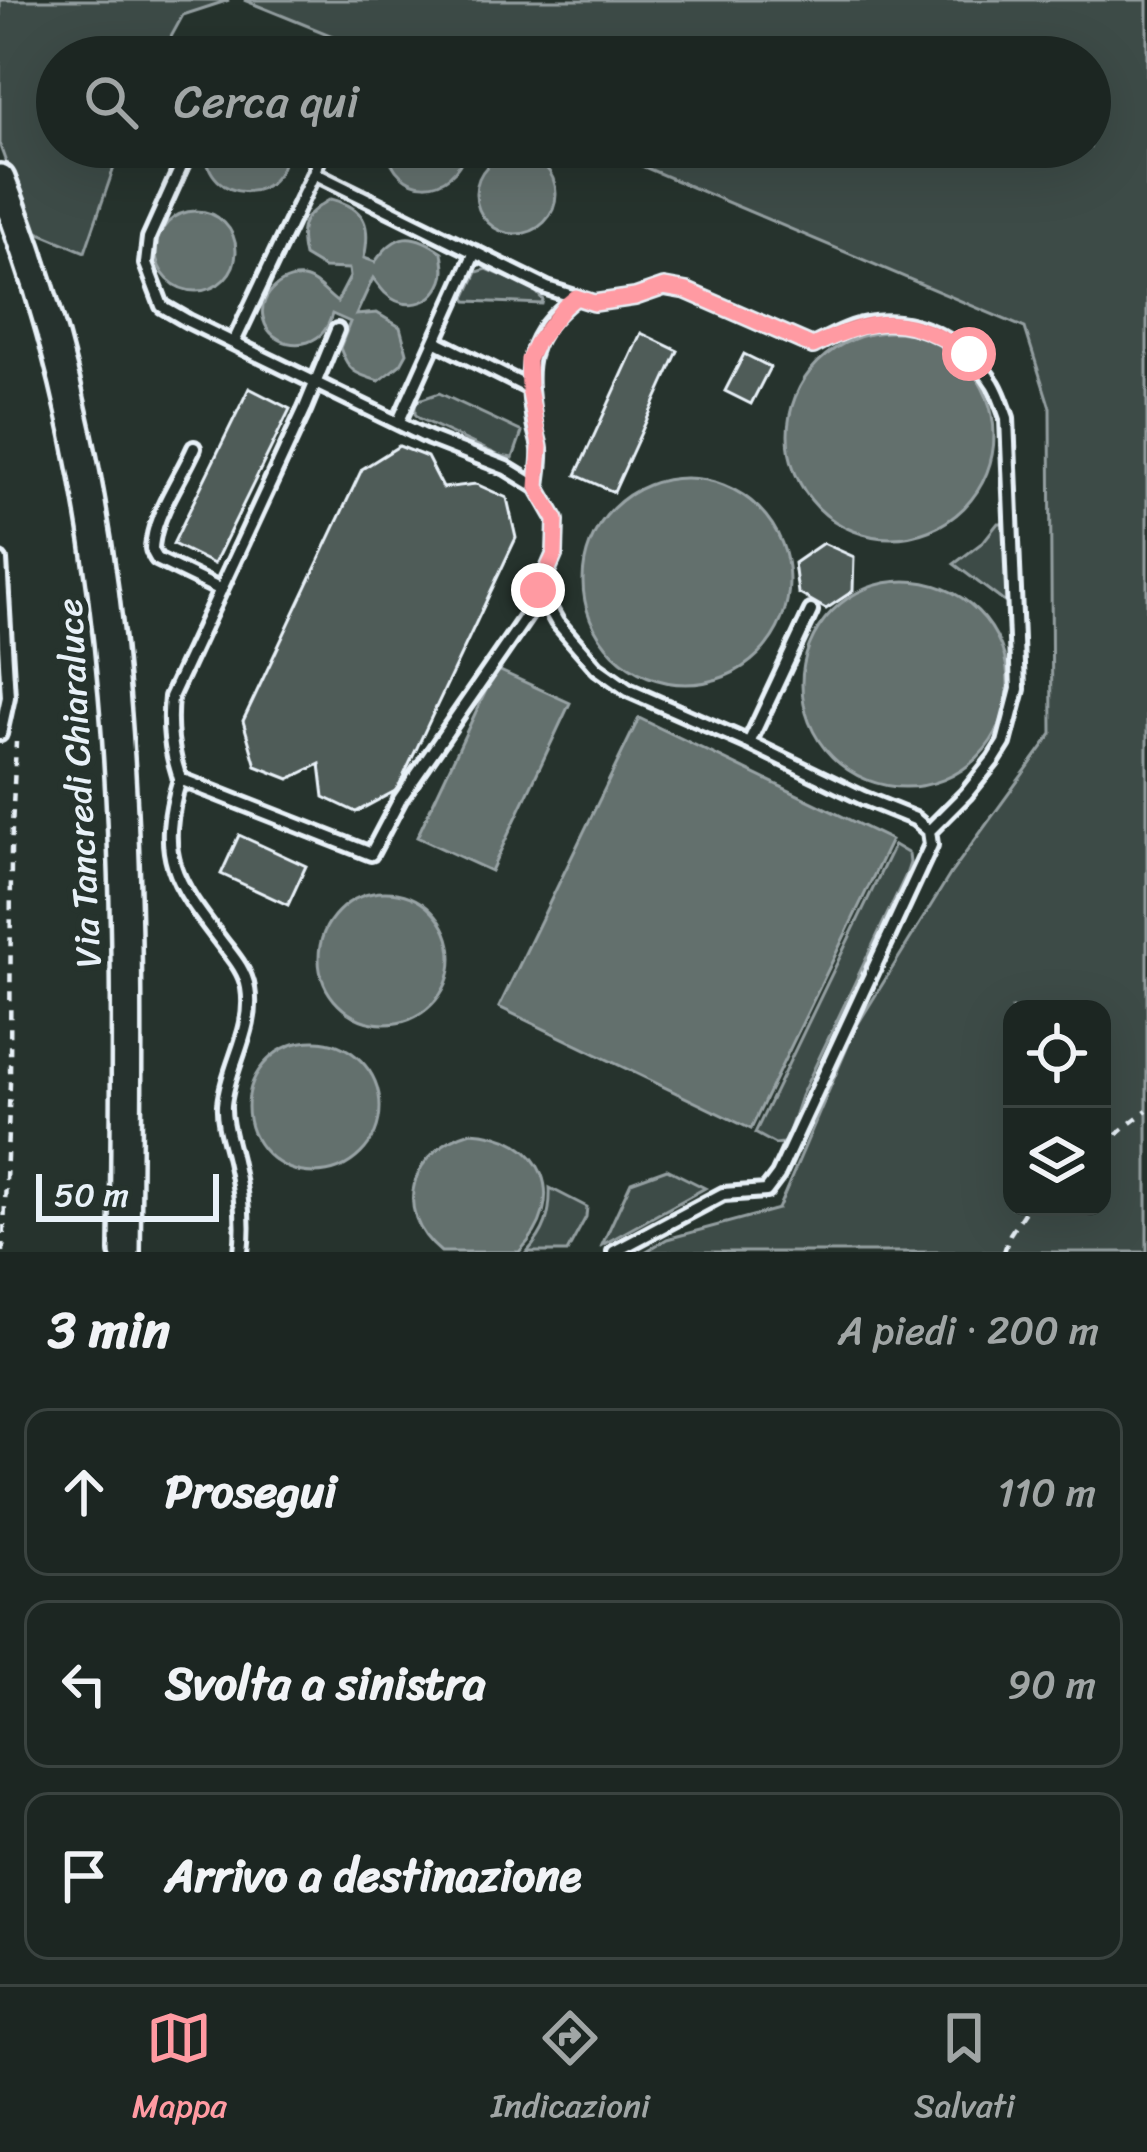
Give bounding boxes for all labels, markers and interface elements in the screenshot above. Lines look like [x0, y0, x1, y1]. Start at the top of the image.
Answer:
search box [36, 36, 1111, 168]
text: Cerca qui [174, 62, 359, 142]
icon: search [78, 69, 144, 135]
route start [942, 327, 996, 381]
route end [511, 563, 565, 617]
street label: Via Tancredi Chiaraluce [37, 597, 121, 969]
map controls [1003, 1000, 1111, 1216]
button: locate [1003, 1000, 1111, 1108]
button: layers [1003, 1108, 1111, 1216]
text: 50 m [54, 1166, 129, 1224]
scale bar [36, 1168, 219, 1221]
text: 3 min [48, 1285, 170, 1375]
text: A piedi · 200 m [838, 1296, 1099, 1365]
text: Prosegui [165, 1452, 337, 1532]
text: 110 m [998, 1458, 1096, 1527]
icon: ahead [51, 1459, 117, 1525]
text: Svolta a sinistra [165, 1644, 486, 1724]
text: 90 m [1007, 1650, 1096, 1719]
icon: left [51, 1651, 117, 1717]
text: Arrivo a destinazione [165, 1836, 581, 1916]
icon: arrive [51, 1843, 117, 1909]
tab: Mappa [132, 2005, 227, 2135]
tab: Indicazioni [491, 2005, 650, 2135]
tab: Salvati [914, 2005, 1015, 2135]

